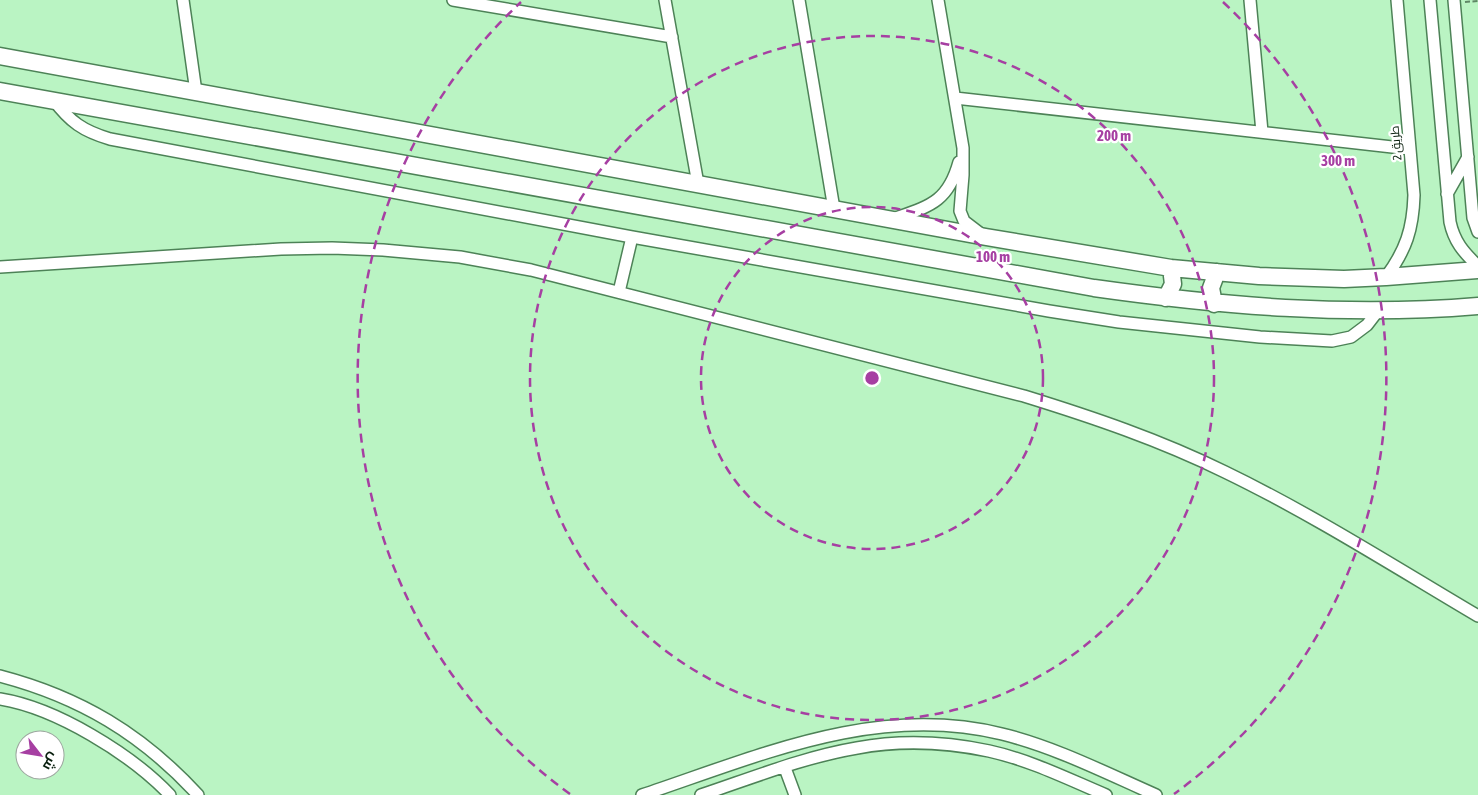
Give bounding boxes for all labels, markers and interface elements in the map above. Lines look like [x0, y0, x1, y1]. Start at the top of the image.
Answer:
street label: طريق 2 [1388, 125, 1404, 161]
text: 200 m [1097, 127, 1131, 144]
text: 300 m [1321, 152, 1355, 169]
text: 100 m [976, 248, 1010, 265]
centre of rings [863, 369, 881, 387]
north arrow [15, 730, 65, 780]
text: ش [39, 749, 63, 774]

